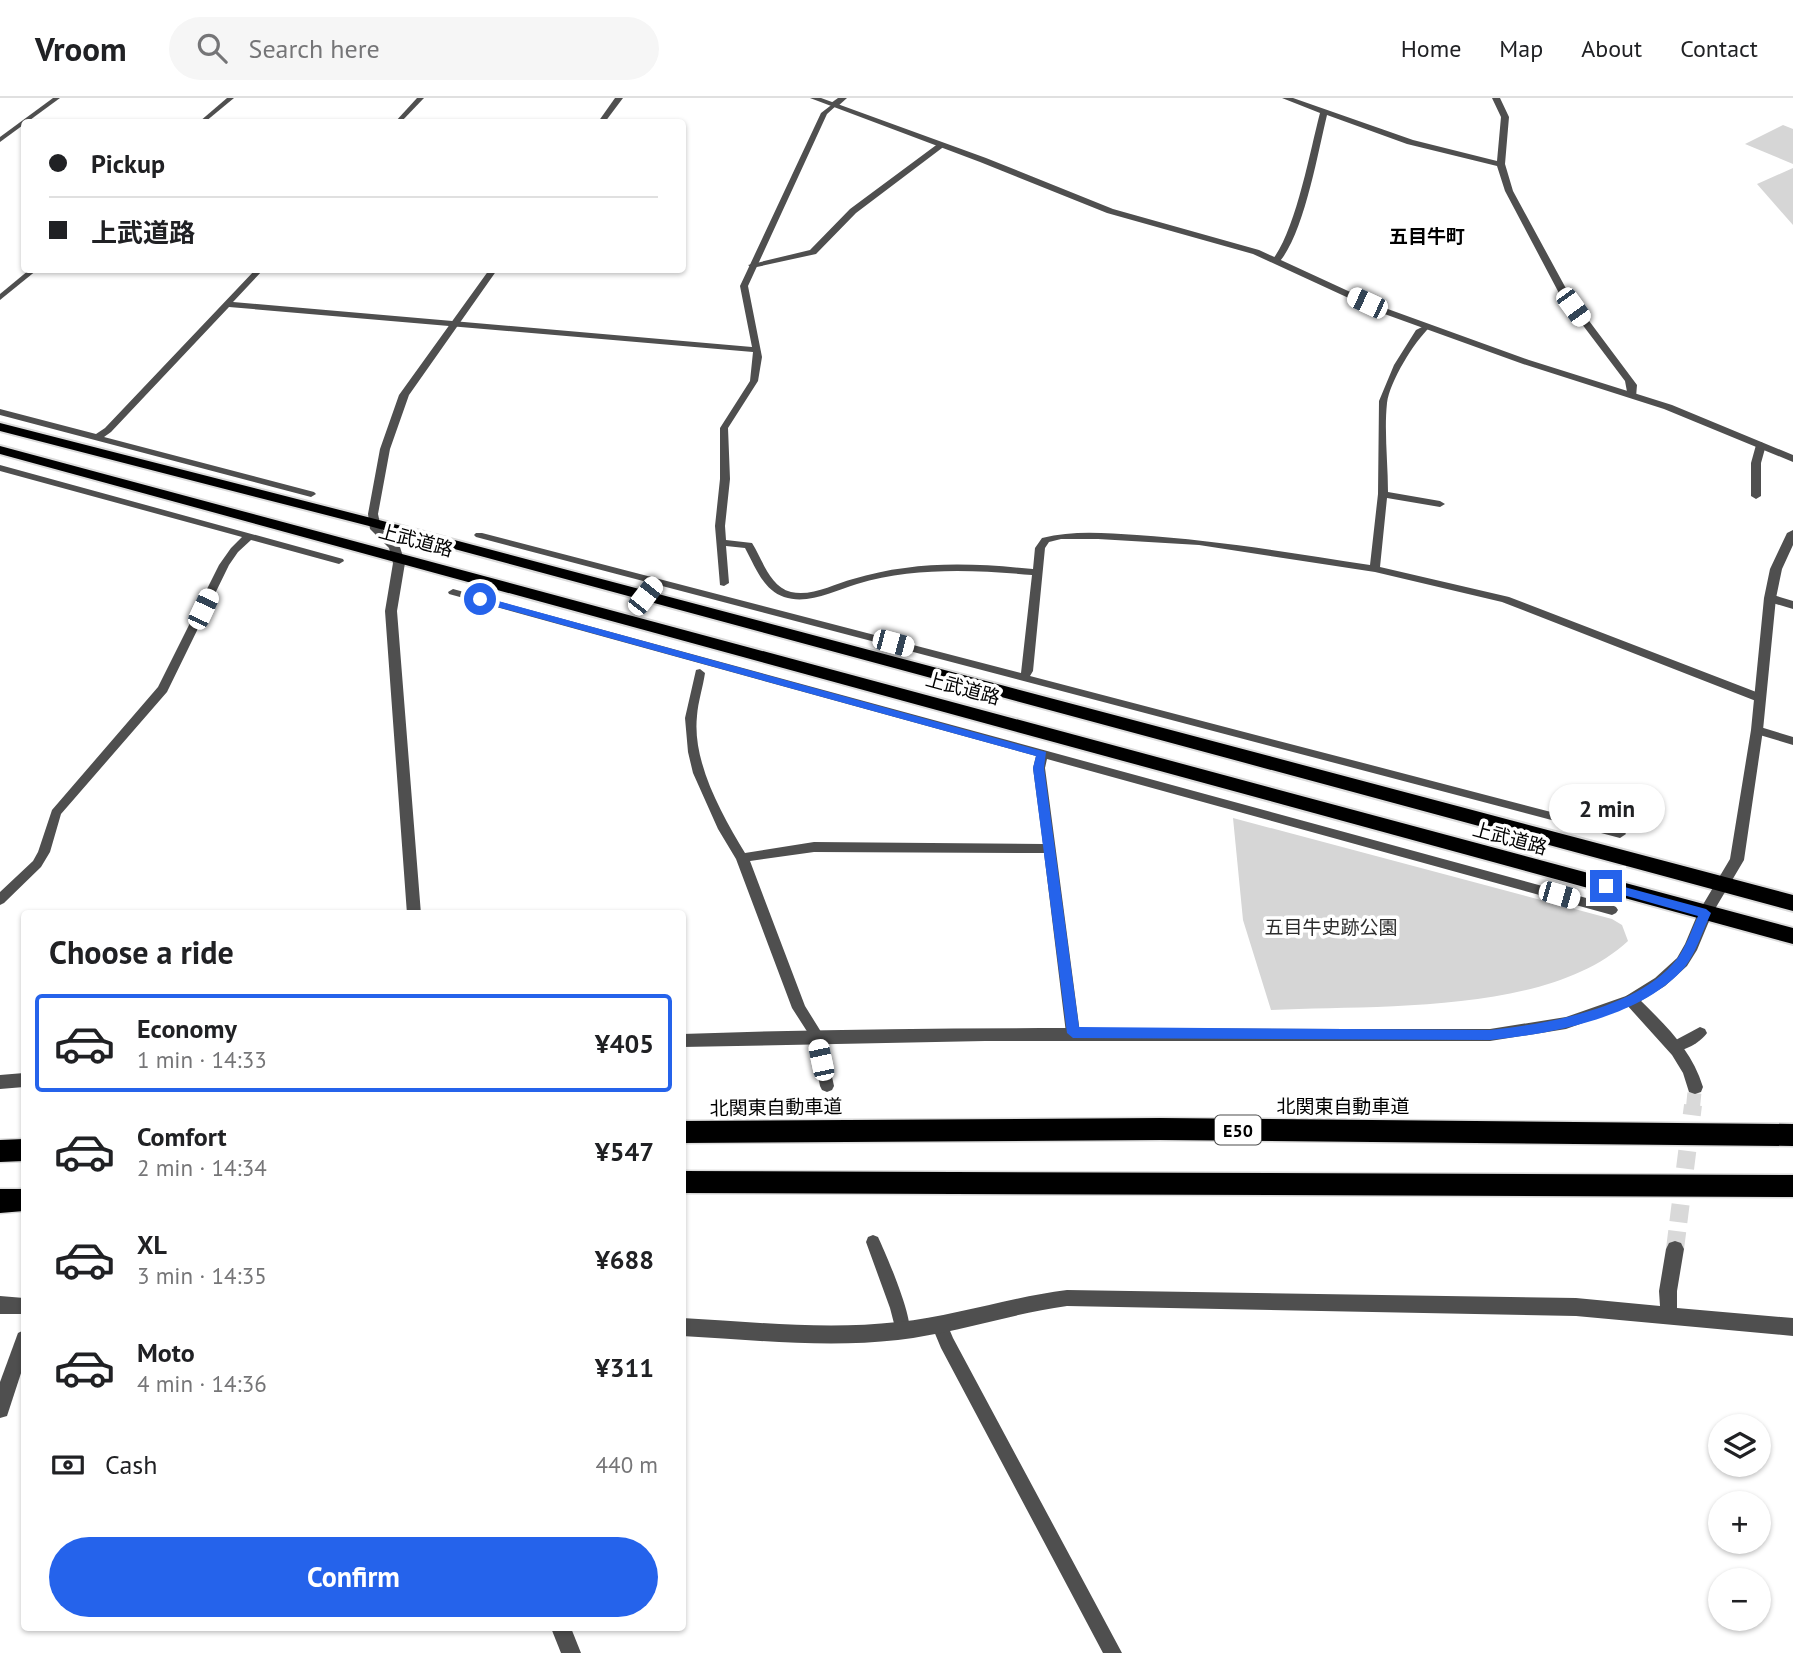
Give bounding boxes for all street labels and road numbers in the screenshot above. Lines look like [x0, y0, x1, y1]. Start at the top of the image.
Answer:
street label: 上武道路 [376, 519, 456, 561]
street label: 上武道路 [923, 667, 1003, 709]
street label: 上武道路 [1470, 817, 1550, 859]
street label: 北関東自動車道 [709, 1094, 843, 1120]
street label: 北関東自動車道 [1276, 1094, 1410, 1118]
road number: E50 [1215, 1115, 1261, 1144]

